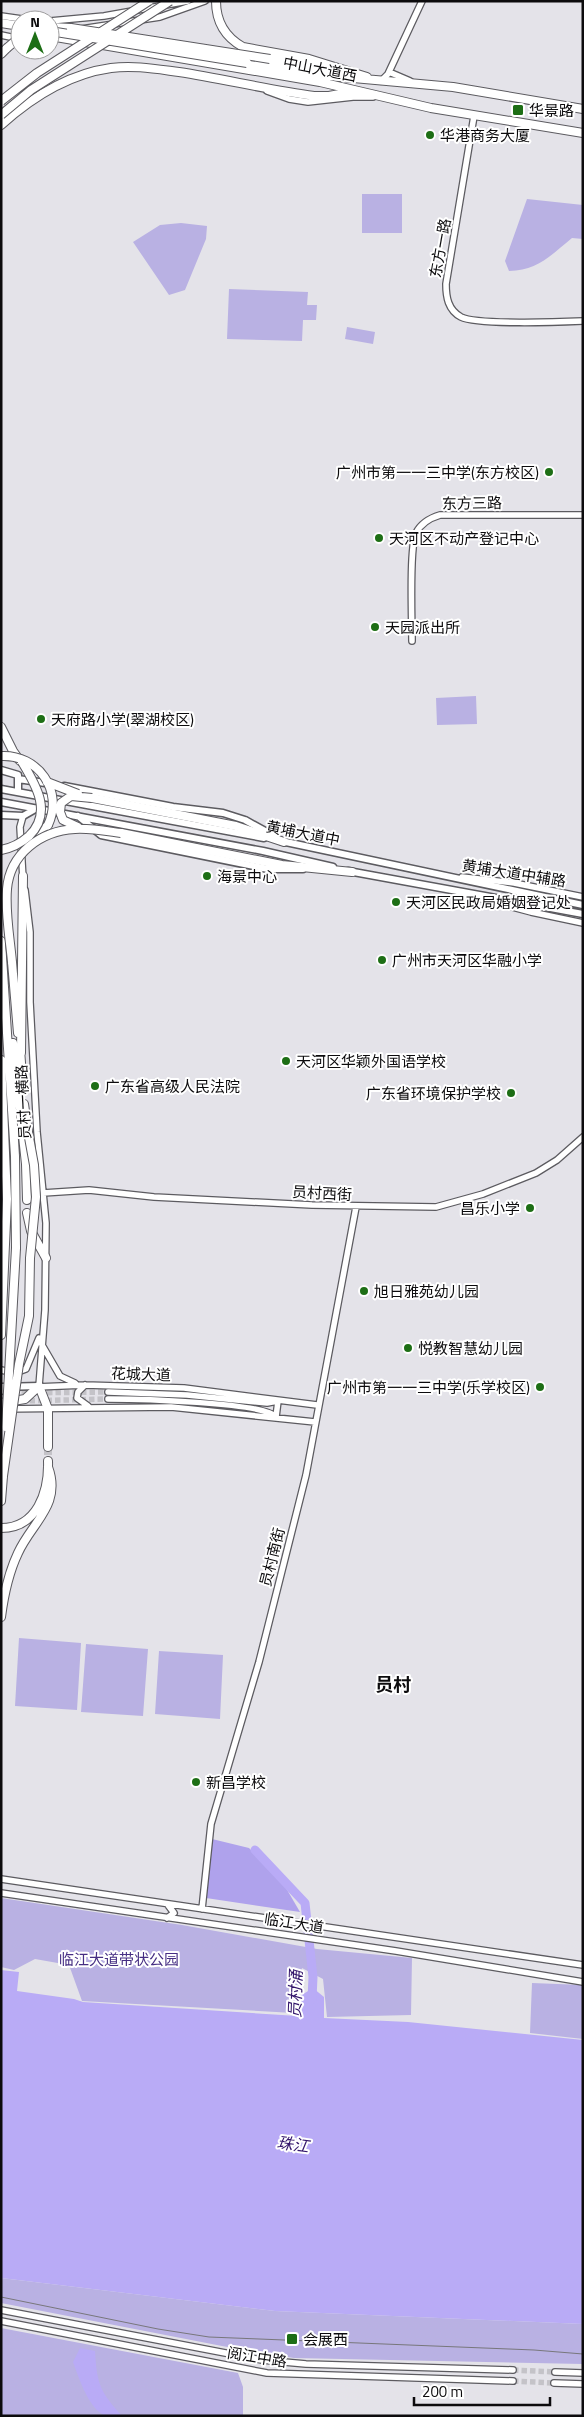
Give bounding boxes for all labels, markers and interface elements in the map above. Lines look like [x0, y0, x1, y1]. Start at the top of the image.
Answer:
north arrow [10, 10, 60, 60]
text: N [30, 11, 40, 32]
street label: 中山大道西 [281, 51, 359, 87]
place label: 华景路 [529, 99, 574, 122]
marker: 华景路 [511, 103, 525, 117]
place label: 华港商务大厦 [440, 124, 530, 147]
marker: 华港商务大厦 [424, 129, 436, 141]
street label: 东方一路 [423, 216, 457, 280]
place label: 广州市第一一三中学(东方校区) [336, 461, 539, 484]
marker: 广州市第一一三中学(东方校区) [543, 466, 555, 478]
street label: 东方三路 [442, 491, 502, 515]
place label: 天河区不动产登记中心 [389, 527, 539, 550]
marker: 天河区不动产登记中心 [373, 532, 385, 544]
place label: 天园派出所 [385, 616, 460, 639]
marker: 天园派出所 [369, 621, 381, 633]
place label: 天府路小学(翠湖校区) [51, 708, 194, 731]
marker: 天府路小学(翠湖校区) [35, 713, 47, 725]
street label: 黄埔大道中 [264, 815, 342, 851]
street label: 黄埔大道中辅路 [460, 853, 568, 893]
place label: 海景中心 [217, 865, 277, 888]
marker: 海景中心 [201, 870, 213, 882]
place label: 天河区民政局婚姻登记处 [406, 891, 571, 914]
marker: 天河区民政局婚姻登记处 [390, 896, 402, 908]
place label: 广州市天河区华融小学 [392, 949, 542, 972]
marker: 广州市天河区华融小学 [376, 954, 388, 966]
place label: 天河区华颖外国语学校 [296, 1050, 446, 1073]
marker: 天河区华颖外国语学校 [280, 1055, 292, 1067]
street label: 员村一横路 [10, 1064, 36, 1140]
place label: 广东省高级人民法院 [105, 1075, 240, 1098]
marker: 广东省高级人民法院 [89, 1080, 101, 1092]
place label: 广东省环境保护学校 [366, 1082, 501, 1105]
marker: 广东省环境保护学校 [505, 1087, 517, 1099]
street label: 员村西街 [291, 1180, 353, 1206]
place label: 昌乐小学 [460, 1197, 520, 1220]
marker: 昌乐小学 [524, 1202, 536, 1214]
place label: 旭日雅苑幼儿园 [374, 1280, 479, 1303]
marker: 旭日雅苑幼儿园 [358, 1285, 370, 1297]
place label: 悦教智慧幼儿园 [418, 1337, 523, 1360]
marker: 悦教智慧幼儿园 [402, 1342, 414, 1354]
street label: 花城大道 [111, 1361, 171, 1387]
place label: 广州市第一一三中学(乐学校区) [327, 1376, 530, 1399]
marker: 广州市第一一三中学(乐学校区) [534, 1381, 546, 1393]
street label: 员村南街 [254, 1525, 290, 1589]
district label: 员村 [375, 1671, 411, 1698]
place label: 新昌学校 [206, 1771, 266, 1794]
marker: 新昌学校 [190, 1776, 202, 1788]
street label: 临江大道 [263, 1907, 325, 1939]
park label: 临江大道带状公园 [59, 1948, 179, 1971]
water label: 员村涌 [282, 1968, 308, 2018]
water label: 珠江 [275, 2130, 312, 2158]
place label: 会展西 [303, 2328, 348, 2351]
marker: 会展西 [285, 2332, 299, 2346]
street label: 阅江中路 [226, 2341, 288, 2373]
scale bar [414, 2374, 550, 2406]
text: 200 m [422, 2380, 463, 2403]

